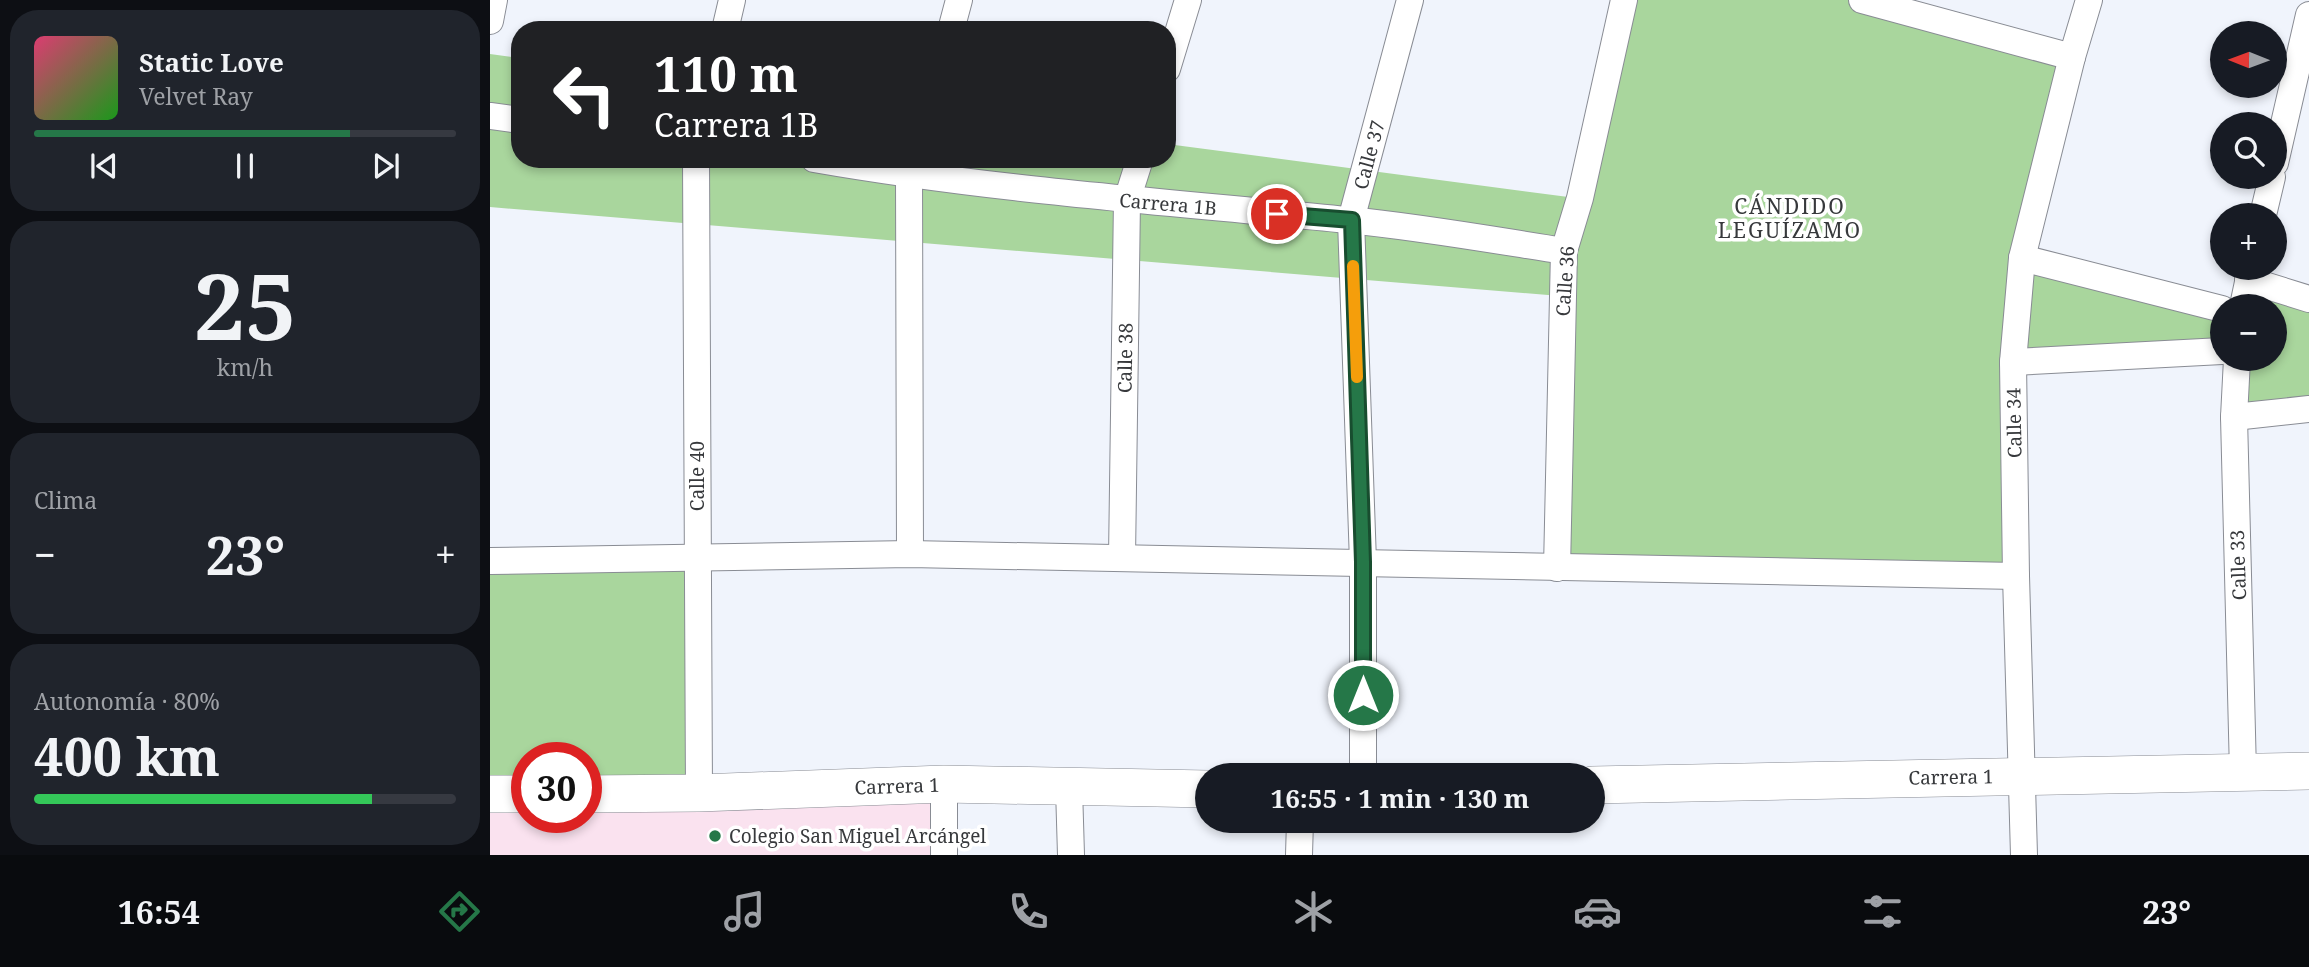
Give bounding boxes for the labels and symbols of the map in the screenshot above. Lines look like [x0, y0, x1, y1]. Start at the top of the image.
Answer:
north arrow [2210, 21, 2287, 98]
street label: Calle 37 [1347, 118, 1391, 192]
pin [1247, 184, 1307, 244]
street label: Carrera 1B [1118, 187, 1218, 221]
district label: CÁNDIDO LEGUÍZAMO [1718, 192, 1862, 244]
street label: Calle 36 [1550, 245, 1580, 317]
street label: Calle 38 [1111, 323, 1139, 393]
street label: Calle 34 [2000, 387, 2028, 458]
street label: Calle 40 [684, 441, 710, 511]
street label: Calle 33 [2224, 529, 2252, 601]
position arrow [1326, 658, 1400, 732]
speed limit sign: 30 [511, 742, 602, 833]
street label: Carrera 1 [1908, 763, 1994, 791]
street label: Carrera 1 [854, 772, 940, 800]
place label: Colegio San Miguel Arcángel [729, 823, 986, 849]
marker: Colegio San Miguel Arcángel [707, 828, 723, 844]

